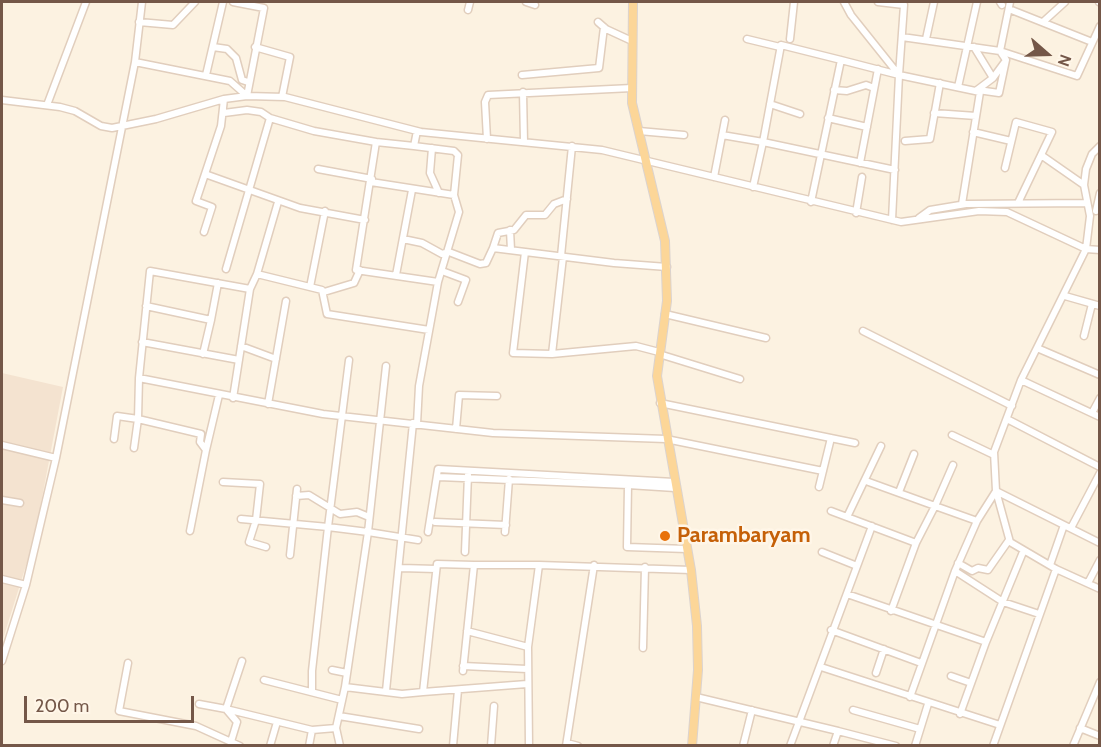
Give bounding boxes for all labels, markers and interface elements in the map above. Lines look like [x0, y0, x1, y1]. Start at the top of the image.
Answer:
north arrow [1017, 24, 1077, 84]
text: N [1054, 52, 1075, 69]
place label: Parambaryam [677, 523, 811, 549]
marker: Parambaryam [658, 529, 672, 543]
scale bar [27, 684, 196, 722]
text: 200 m [35, 695, 89, 717]

